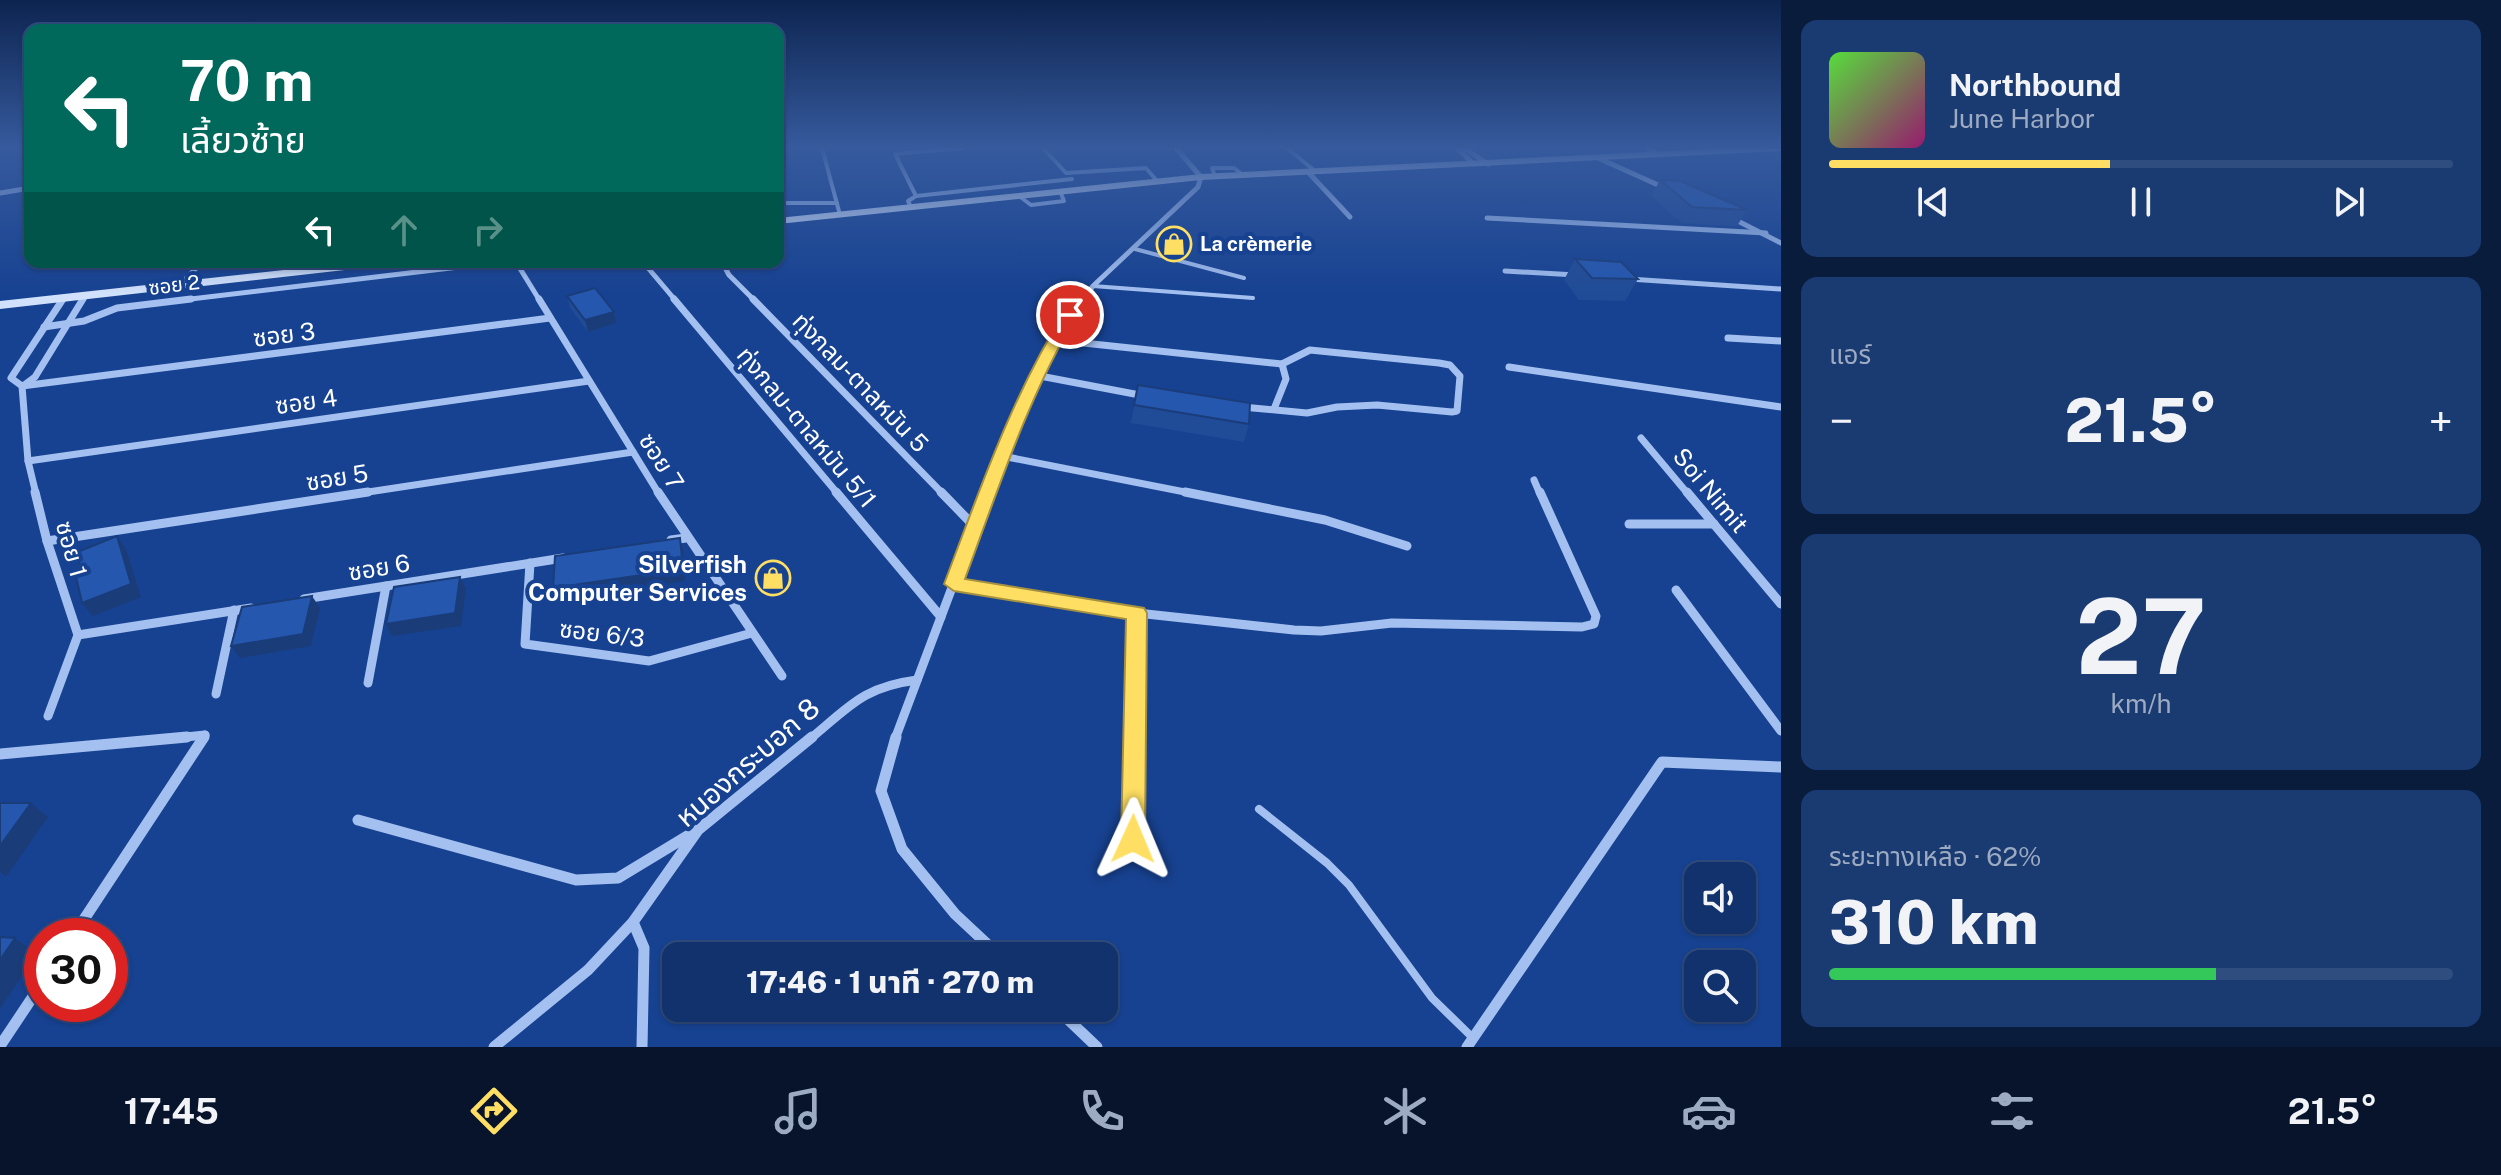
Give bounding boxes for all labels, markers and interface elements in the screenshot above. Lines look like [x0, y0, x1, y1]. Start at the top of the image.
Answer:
text: 70 m [180, 48, 313, 114]
icon: left [48, 56, 152, 160]
text: Northbound [1949, 67, 2121, 103]
text: June Harbor [1949, 103, 2095, 134]
text: เลี้ยวซ้าย [180, 119, 306, 161]
icon: previous [1911, 180, 1955, 224]
icon: pause [2119, 180, 2163, 224]
icon: next [2327, 180, 2371, 224]
icon: left [298, 208, 342, 252]
icon: ahead [382, 208, 426, 252]
icon: right [466, 208, 510, 252]
shop icon: La crèmerie [1155, 225, 1193, 263]
place label: La crèmerie [1200, 232, 1312, 256]
street label: ซอย 2 [147, 270, 201, 300]
pin [1036, 281, 1104, 349]
icon: arrive [1048, 293, 1092, 337]
street label: ทุ่งกลม-ตาลหมัน 5 [786, 307, 935, 459]
street label: ซอย 3 [251, 316, 317, 352]
text: แอร์ [1829, 339, 1871, 370]
street label: ทุ่งกลม-ตาลหมัน 5/1 [730, 341, 882, 514]
street label: ซอย 4 [273, 383, 339, 419]
text: 21.5° [2065, 385, 2218, 456]
text: − [1829, 395, 1853, 447]
text: + [2429, 395, 2453, 447]
street label: ซอย 7 [634, 427, 690, 495]
street label: Soi Nimit [1668, 442, 1754, 538]
street label: ซอย 5 [304, 458, 370, 496]
street label: ซอย 1 [51, 518, 93, 580]
street label: ซอย 6 [346, 548, 412, 586]
place label: Silverfish Computer Services [528, 550, 747, 606]
shop icon: Silverfish Computer Services [754, 559, 792, 597]
text: 27 [2075, 575, 2207, 697]
street label: ซอย 6/3 [558, 614, 646, 652]
text: km/h [2110, 688, 2172, 719]
street label: หนองกระบอก 8 [668, 691, 826, 833]
position arrow [1091, 797, 1175, 881]
text: ระยะทางเหลือ · 62% [1829, 841, 2041, 872]
map controls [1684, 862, 1756, 1022]
button: sound [1684, 862, 1756, 934]
text: 310 km [1829, 887, 2039, 958]
speed limit sign: 30 [24, 918, 128, 1022]
button: search [1684, 950, 1756, 1022]
text: 17:46 · 1 นาที · 270 m [746, 964, 1034, 1000]
icon: directions [466, 1083, 522, 1139]
icon: music [770, 1083, 826, 1139]
icon: phone [1074, 1083, 1130, 1139]
icon: climate [1377, 1083, 1433, 1139]
icon: car [1681, 1083, 1737, 1139]
icon: filters [1984, 1083, 2040, 1139]
text: 17:45 [124, 1090, 219, 1132]
text: 21.5° [2288, 1090, 2377, 1132]

